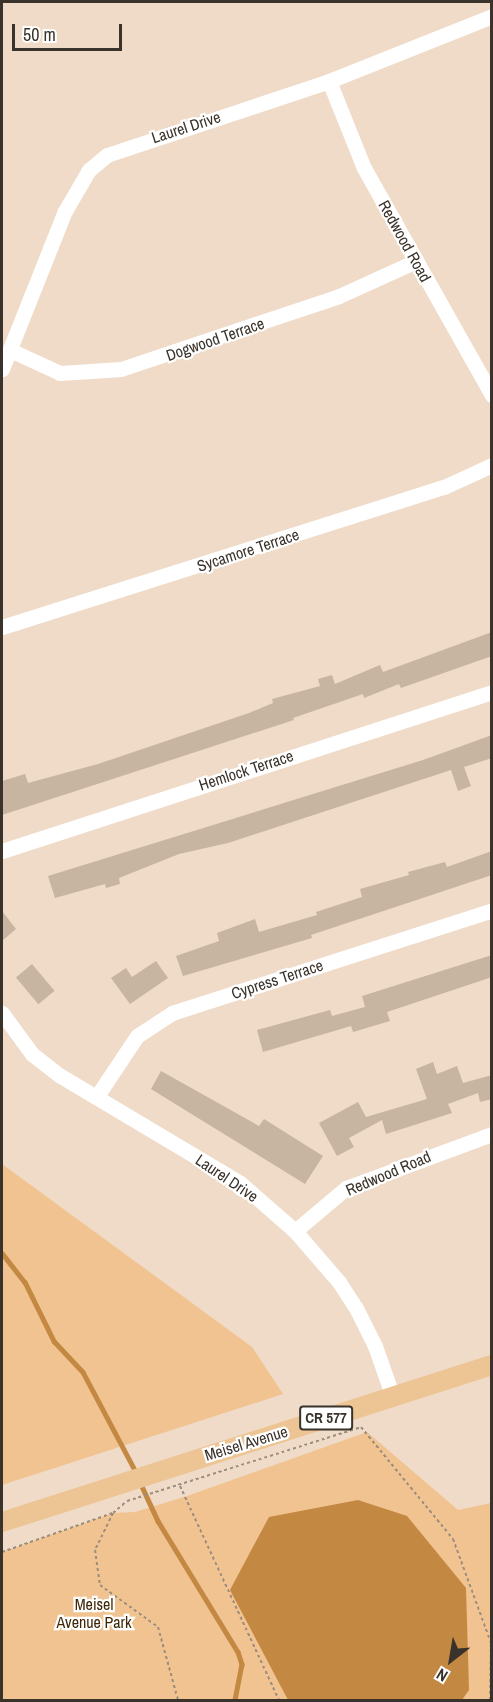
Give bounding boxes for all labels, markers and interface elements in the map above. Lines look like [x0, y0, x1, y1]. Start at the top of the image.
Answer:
scale bar [15, 12, 124, 50]
text: 50 m [23, 22, 56, 47]
street label: Laurel Drive [149, 107, 223, 147]
street label: Redwood Road [375, 197, 435, 285]
street label: Dogwood Terrace [163, 313, 267, 365]
street label: Sycamore Terrace [194, 524, 302, 576]
street label: Hemlock Terrace [196, 746, 296, 794]
street label: Cypress Terrace [229, 955, 325, 1003]
street label: Redwood Road [343, 1146, 433, 1200]
street label: Laurel Drive [192, 1150, 262, 1206]
road number: CR 577 [299, 1406, 353, 1430]
street label: Meisel Avenue [202, 1421, 290, 1465]
park label: Meisel Avenue Park [57, 1594, 131, 1632]
north arrow [421, 1630, 481, 1690]
text: N [432, 1664, 451, 1687]

